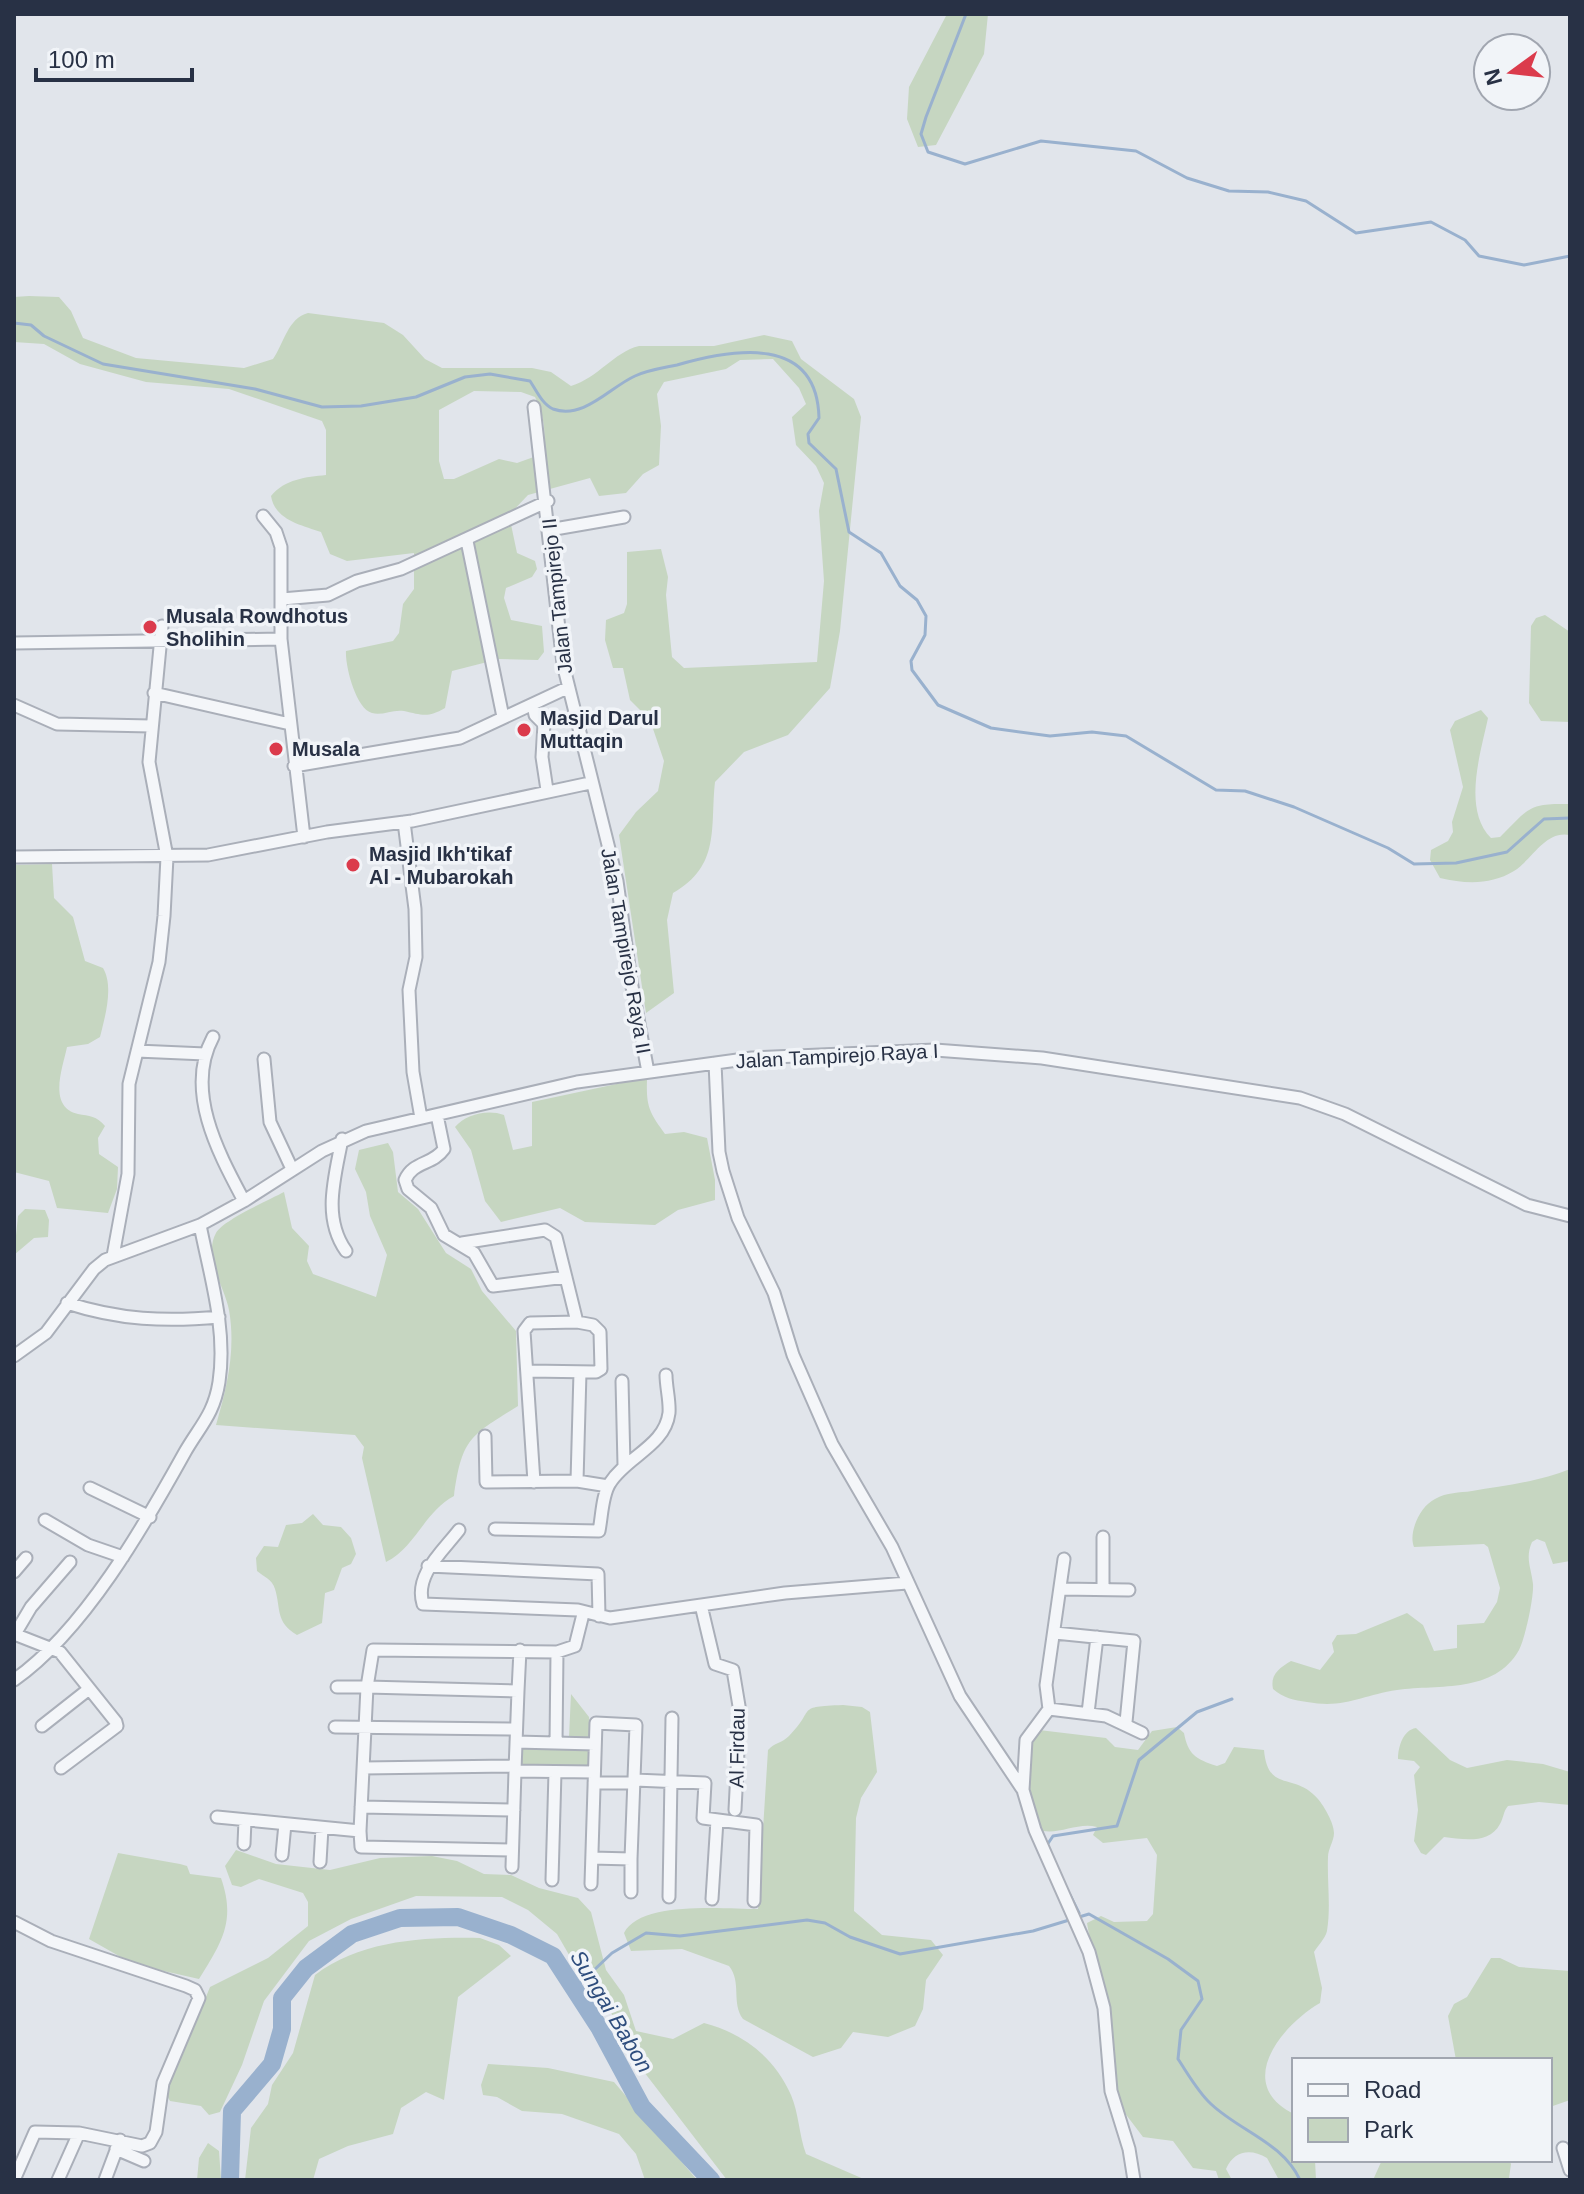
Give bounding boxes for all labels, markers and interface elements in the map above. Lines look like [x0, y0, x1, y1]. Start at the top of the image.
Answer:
scale bar [36, 32, 192, 82]
north arrow [1472, 32, 1552, 112]
text: 100 m [48, 46, 115, 73]
text: N [1479, 66, 1507, 88]
street label: Jalan Tampirejo II [538, 517, 576, 675]
place label: Musala Rowdhotus Sholihin [166, 605, 348, 650]
marker: Musala Rowdhotus Sholihin [141, 618, 159, 636]
place label: Masjid Darul Muttaqin [540, 707, 659, 752]
marker: Masjid Darul Muttaqin [515, 721, 533, 739]
place label: Musala [292, 738, 361, 760]
marker: Musala [267, 740, 285, 758]
place label: Masjid Ikh'tikaf Al - Mubarokah [369, 843, 513, 888]
street label: Jalan Tampirejo Raya II [597, 846, 655, 1056]
marker: Masjid Ikh'tikaf Al - Mubarokah [344, 856, 362, 874]
street label: Jalan Tampirejo Raya I [735, 1040, 939, 1072]
street label: Al Firdau [725, 1708, 749, 1788]
water label: Sungai Babon [565, 1946, 658, 2077]
legend [1292, 2058, 1552, 2162]
text: Road [1364, 2076, 1421, 2103]
text: Park [1364, 2116, 1414, 2143]

